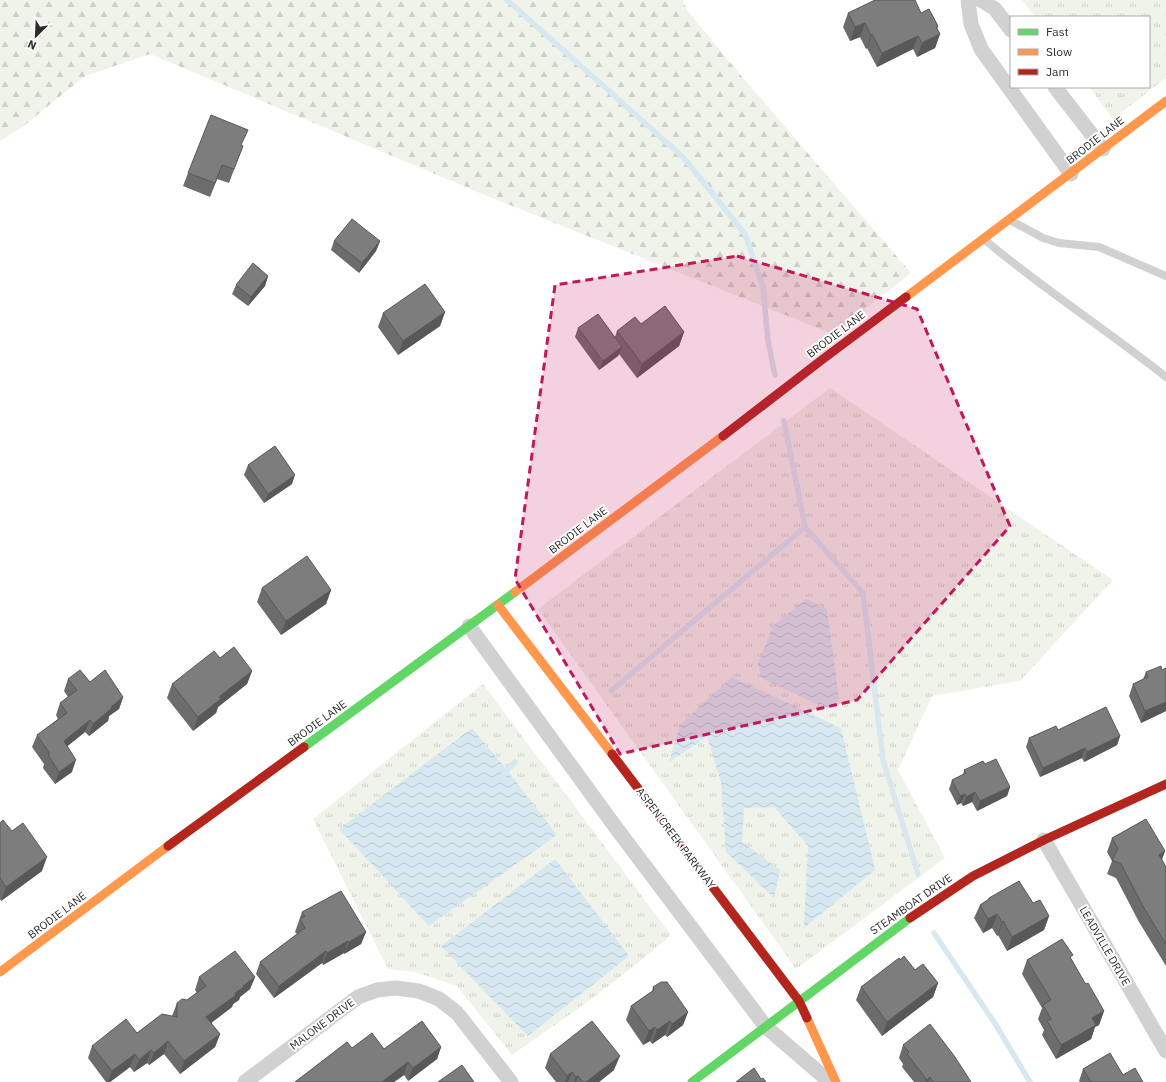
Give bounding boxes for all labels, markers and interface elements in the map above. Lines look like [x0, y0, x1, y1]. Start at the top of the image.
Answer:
north arrow [16, 16, 56, 56]
legend [1010, 16, 1150, 88]
text: Fast [1046, 24, 1069, 39]
text: N [25, 37, 38, 53]
text: Slow [1046, 44, 1072, 59]
text: Jam [1046, 64, 1069, 79]
street label: BRODIE LANE [1063, 113, 1127, 167]
street label: BRODIE LANE [804, 307, 868, 361]
street label: BRODIE LANE [546, 503, 610, 557]
street label: BRODIE LANE [285, 697, 349, 749]
street label: ASPEN CREEK PARKWAY [633, 785, 719, 892]
street label: STEAMBOAT DRIVE [867, 870, 955, 938]
street label: BRODIE LANE [25, 888, 89, 942]
street label: LEADVILLE DRIVE [1077, 904, 1133, 988]
street label: MALONE DRIVE [287, 995, 357, 1053]

